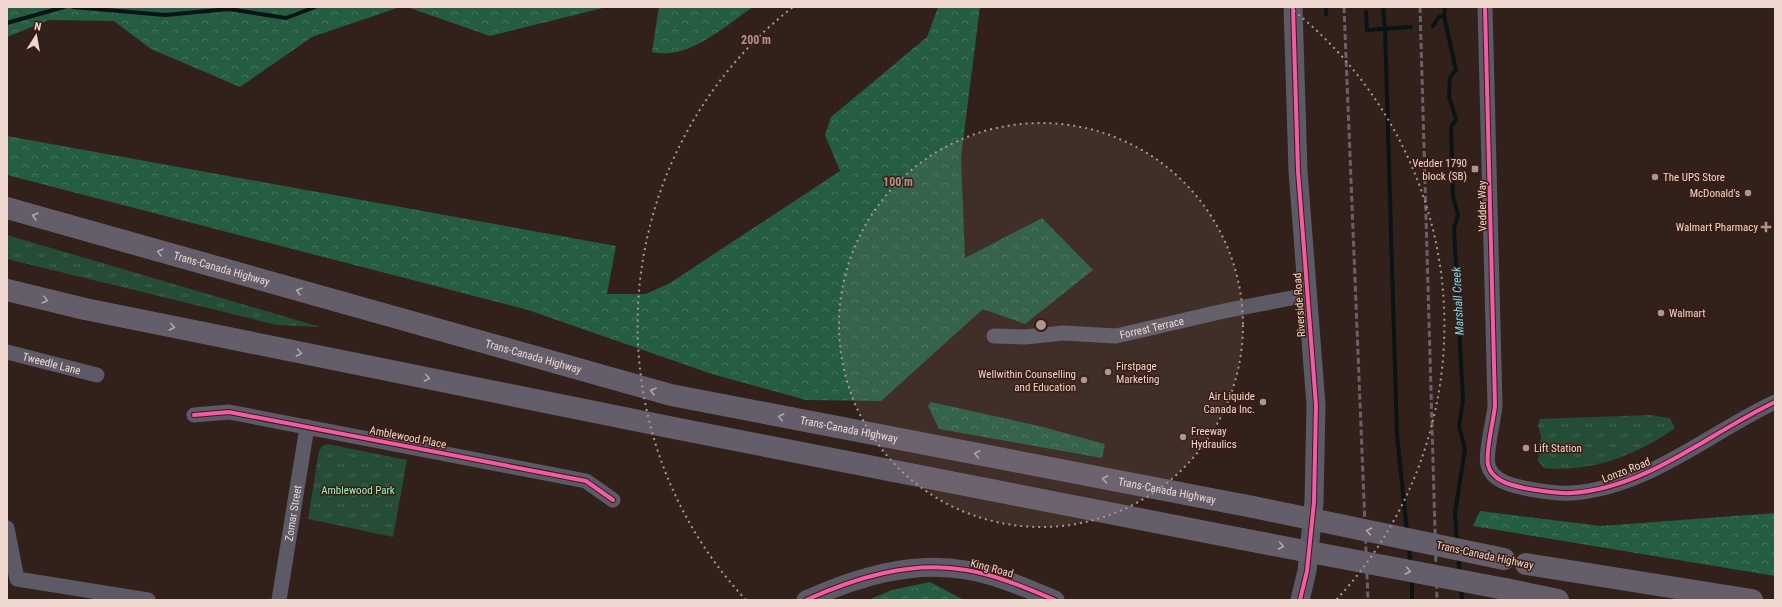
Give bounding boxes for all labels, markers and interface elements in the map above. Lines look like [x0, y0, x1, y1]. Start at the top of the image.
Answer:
north arrow [16, 16, 56, 56]
text: N [33, 20, 43, 34]
text: 200 m [741, 33, 771, 47]
place label: Vedder 1790 block (SB) [1412, 157, 1467, 183]
marker: Vedder 1790 block (SB) [1470, 164, 1480, 174]
place label: The UPS Store [1663, 171, 1725, 184]
marker: The UPS Store [1650, 172, 1660, 182]
text: 100 m [883, 175, 913, 189]
street label: Vedder Way [1476, 180, 1489, 232]
place label: McDonald's [1690, 187, 1740, 200]
marker: McDonald's [1743, 188, 1753, 198]
one-way arrow [32, 212, 39, 221]
place label: Walmart Pharmacy [1676, 221, 1758, 234]
marker: Walmart Pharmacy [1761, 222, 1771, 232]
one-way arrow [157, 248, 163, 256]
street label: Trans-Canada Highway [172, 249, 271, 289]
water label: Marshall Creek [1449, 266, 1467, 336]
street label: Riverside Road [1291, 272, 1308, 337]
one-way arrow [295, 287, 302, 296]
one-way arrow [42, 295, 48, 303]
place label: Walmart [1669, 307, 1705, 320]
marker: Walmart [1656, 308, 1666, 318]
street label: Forrest Terrace [1118, 314, 1185, 342]
centre of rings [1034, 318, 1048, 332]
one-way arrow [169, 322, 175, 331]
street label: Trans-Canada Highway [484, 337, 583, 377]
one-way arrow [296, 348, 303, 356]
street label: Tweedle Lane [21, 350, 82, 378]
place label: Firstpage Marketing [1116, 360, 1159, 386]
marker: Firstpage Marketing [1103, 367, 1113, 377]
place label: Wellwithin Counselling and Education [978, 368, 1076, 394]
one-way arrow [424, 374, 430, 382]
marker: Wellwithin Counselling and Education [1079, 375, 1089, 385]
one-way arrow [650, 387, 657, 396]
place label: Air Liquide Canada Inc. [1204, 390, 1255, 416]
marker: Air Liquide Canada Inc. [1258, 397, 1268, 407]
one-way arrow [778, 413, 784, 421]
street label: Trans-Canada Highway [799, 414, 899, 446]
street label: Amblewood Place [368, 424, 447, 451]
place label: Freeway Hydraulics [1191, 425, 1237, 451]
marker: Freeway Hydraulics [1178, 432, 1188, 442]
place label: Lift Station [1534, 442, 1582, 455]
marker: Lift Station [1521, 443, 1531, 453]
one-way arrow [974, 451, 980, 459]
street label: Lonzo Road [1600, 455, 1652, 486]
one-way arrow [1102, 475, 1108, 483]
street label: Trans-Canada Highway [1117, 475, 1217, 507]
street label: Zomar Street [283, 484, 304, 542]
park label: Amblewood Park [321, 484, 395, 497]
one-way arrow [1366, 528, 1373, 536]
street label: Trans-Canada Highway [1435, 539, 1535, 572]
one-way arrow [1277, 541, 1284, 550]
street label: King Road [969, 557, 1015, 580]
one-way arrow [1405, 566, 1411, 574]

